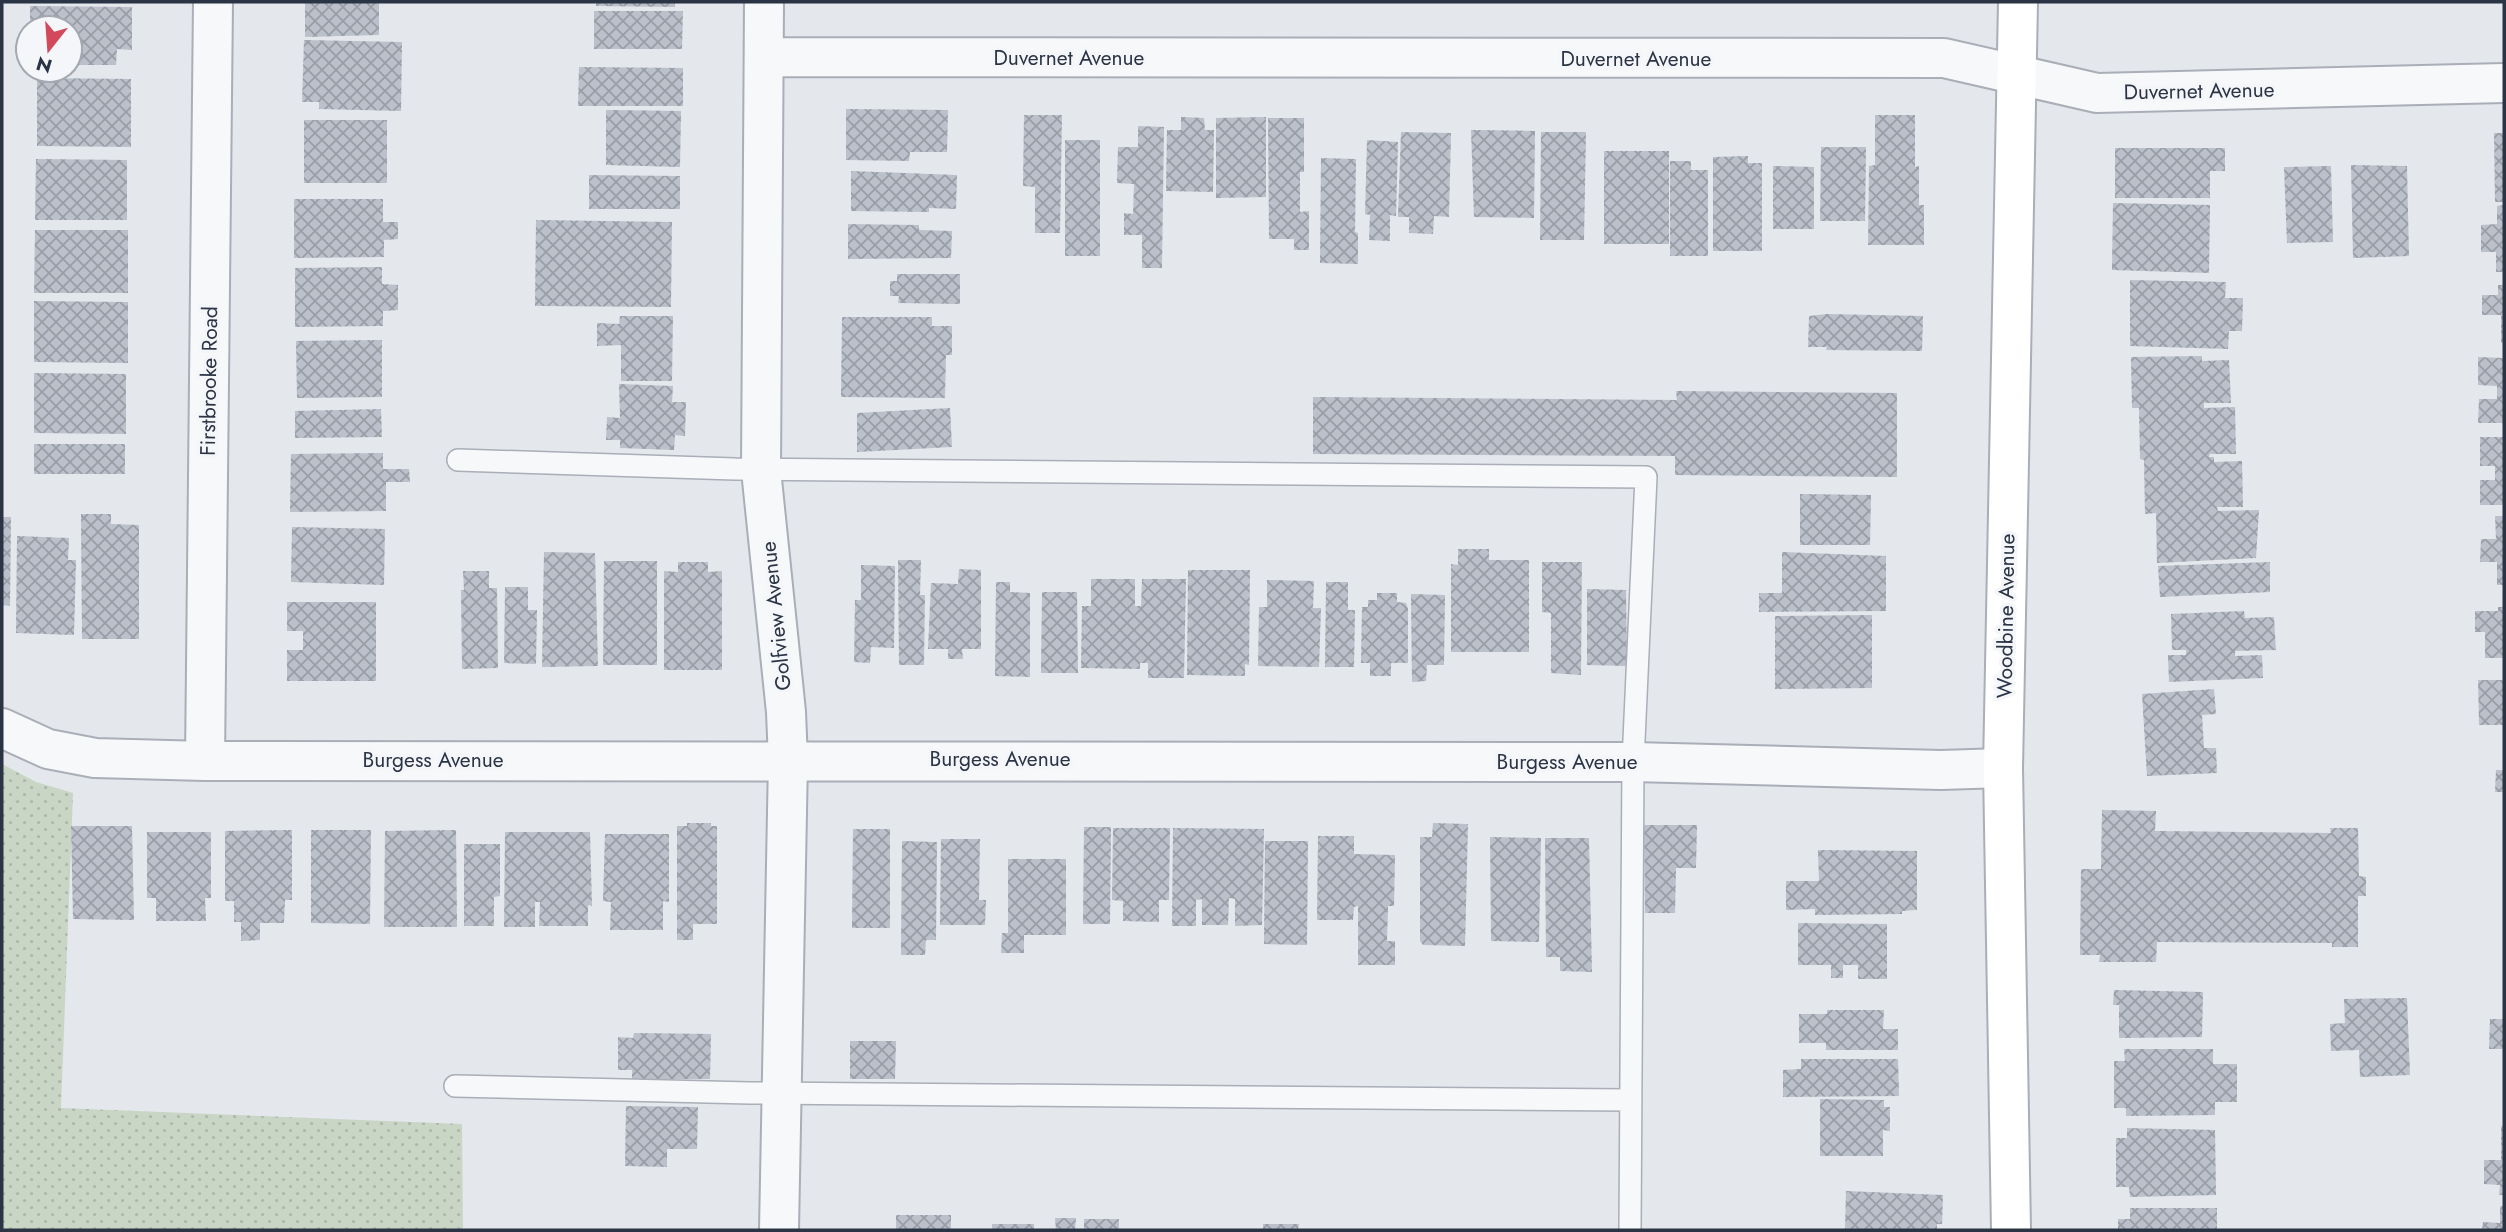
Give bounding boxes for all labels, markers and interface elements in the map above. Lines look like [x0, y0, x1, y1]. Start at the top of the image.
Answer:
north arrow [14, 14, 84, 84]
street label: Duvernet Avenue [994, 43, 1145, 73]
street label: Duvernet Avenue [1561, 44, 1712, 74]
text: N [33, 50, 55, 80]
street label: Duvernet Avenue [2123, 75, 2275, 107]
street label: Firstbrooke Road [193, 306, 225, 456]
street label: Woodbine Avenue [1990, 533, 2022, 699]
street label: Golfview Avenue [753, 540, 799, 692]
street label: Burgess Avenue [929, 744, 1071, 774]
street label: Burgess Avenue [362, 745, 504, 775]
street label: Burgess Avenue [1496, 747, 1638, 777]

